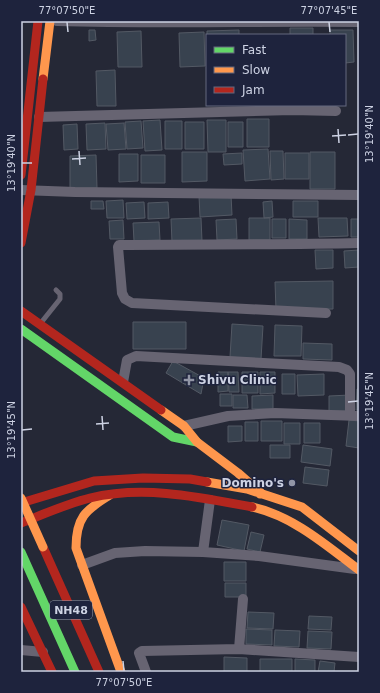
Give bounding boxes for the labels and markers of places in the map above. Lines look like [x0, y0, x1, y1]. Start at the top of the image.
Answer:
place label: Shivu Clinic [198, 373, 277, 387]
marker: Shivu Clinic [183, 374, 195, 386]
place label: Domino's [222, 476, 284, 490]
marker: Domino's [287, 478, 297, 488]

